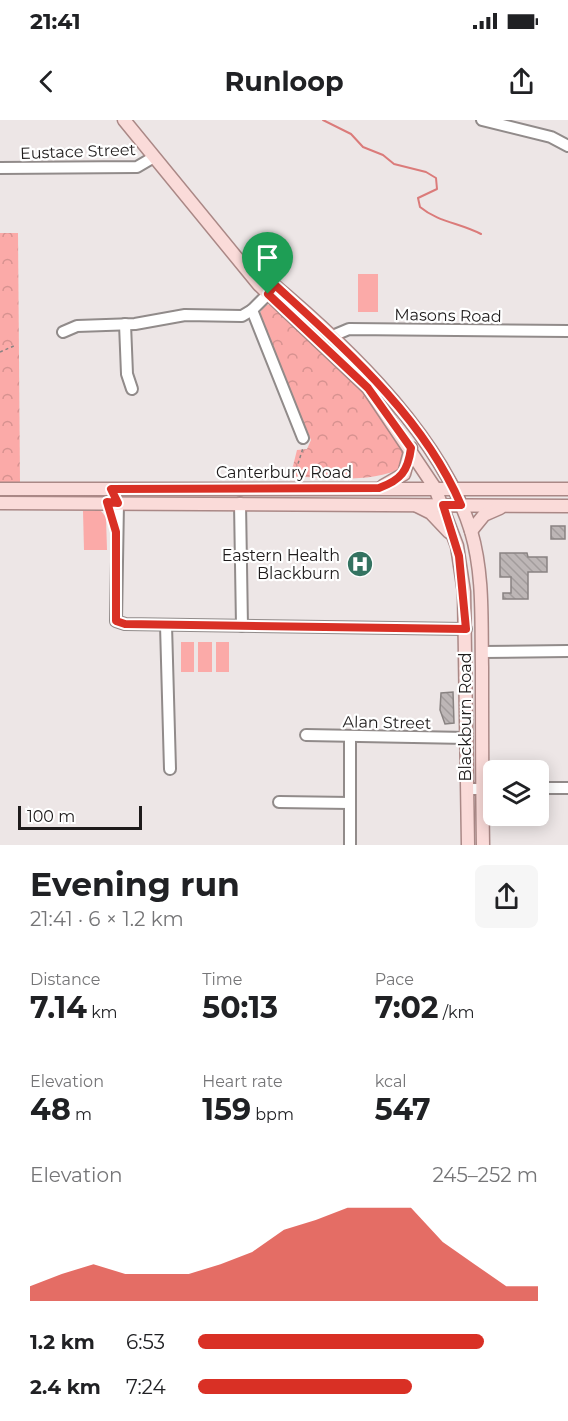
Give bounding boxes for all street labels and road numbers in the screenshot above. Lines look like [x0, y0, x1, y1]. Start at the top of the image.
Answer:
street label: Eustace Street [20, 140, 137, 163]
street label: Masons Road [394, 305, 502, 326]
street label: Canterbury Road [216, 463, 352, 482]
street label: Blackburn Road [456, 653, 475, 782]
street label: Alan Street [343, 712, 432, 733]

